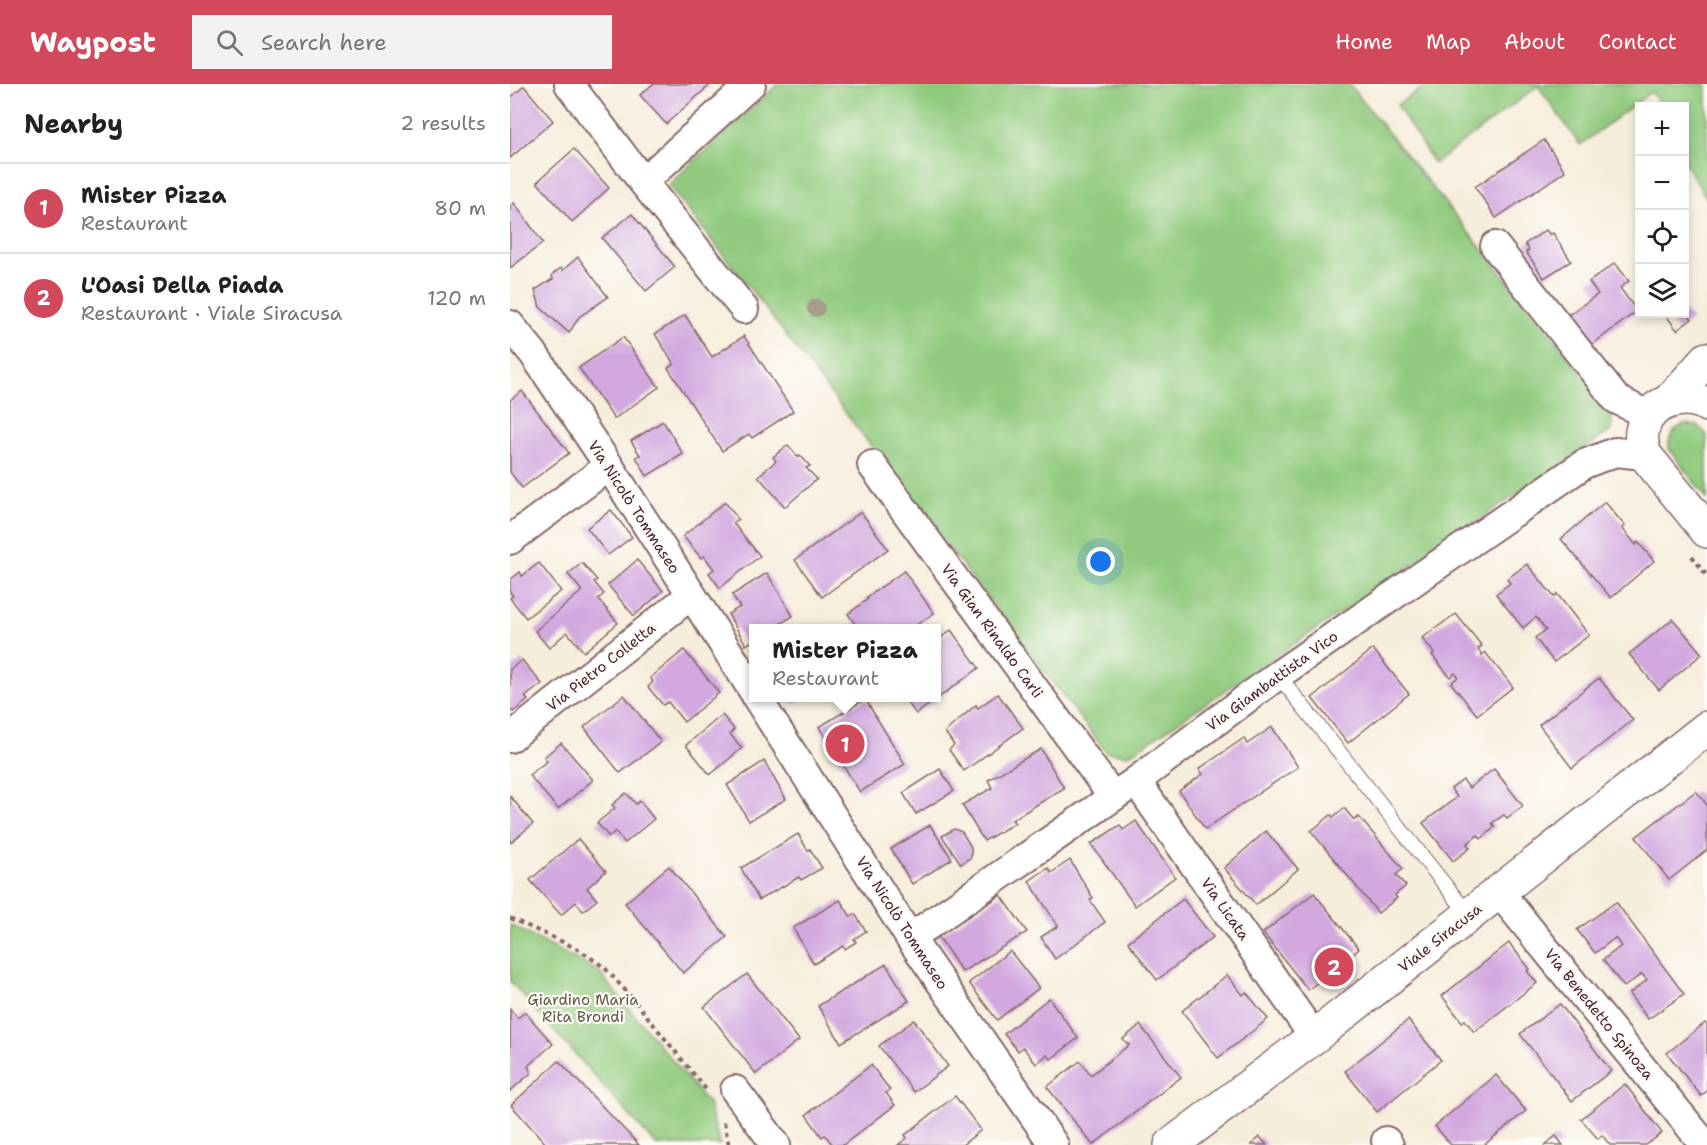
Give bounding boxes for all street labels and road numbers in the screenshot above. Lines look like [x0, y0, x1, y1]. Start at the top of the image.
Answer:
street label: Via Nicolò Tommaseo [583, 437, 685, 577]
street label: Via Gian Rinaldo Carli [936, 560, 1048, 702]
street label: Via Pietro Colletta [542, 618, 660, 716]
street label: Via Giambattista Vico [1202, 626, 1342, 736]
street label: Via Nicolò Tommaseo [851, 853, 953, 993]
street label: Via Licata [1196, 874, 1254, 945]
street label: Viale Siracusa [1394, 899, 1487, 977]
street label: Via Benedetto Spinoza [1540, 944, 1659, 1084]

